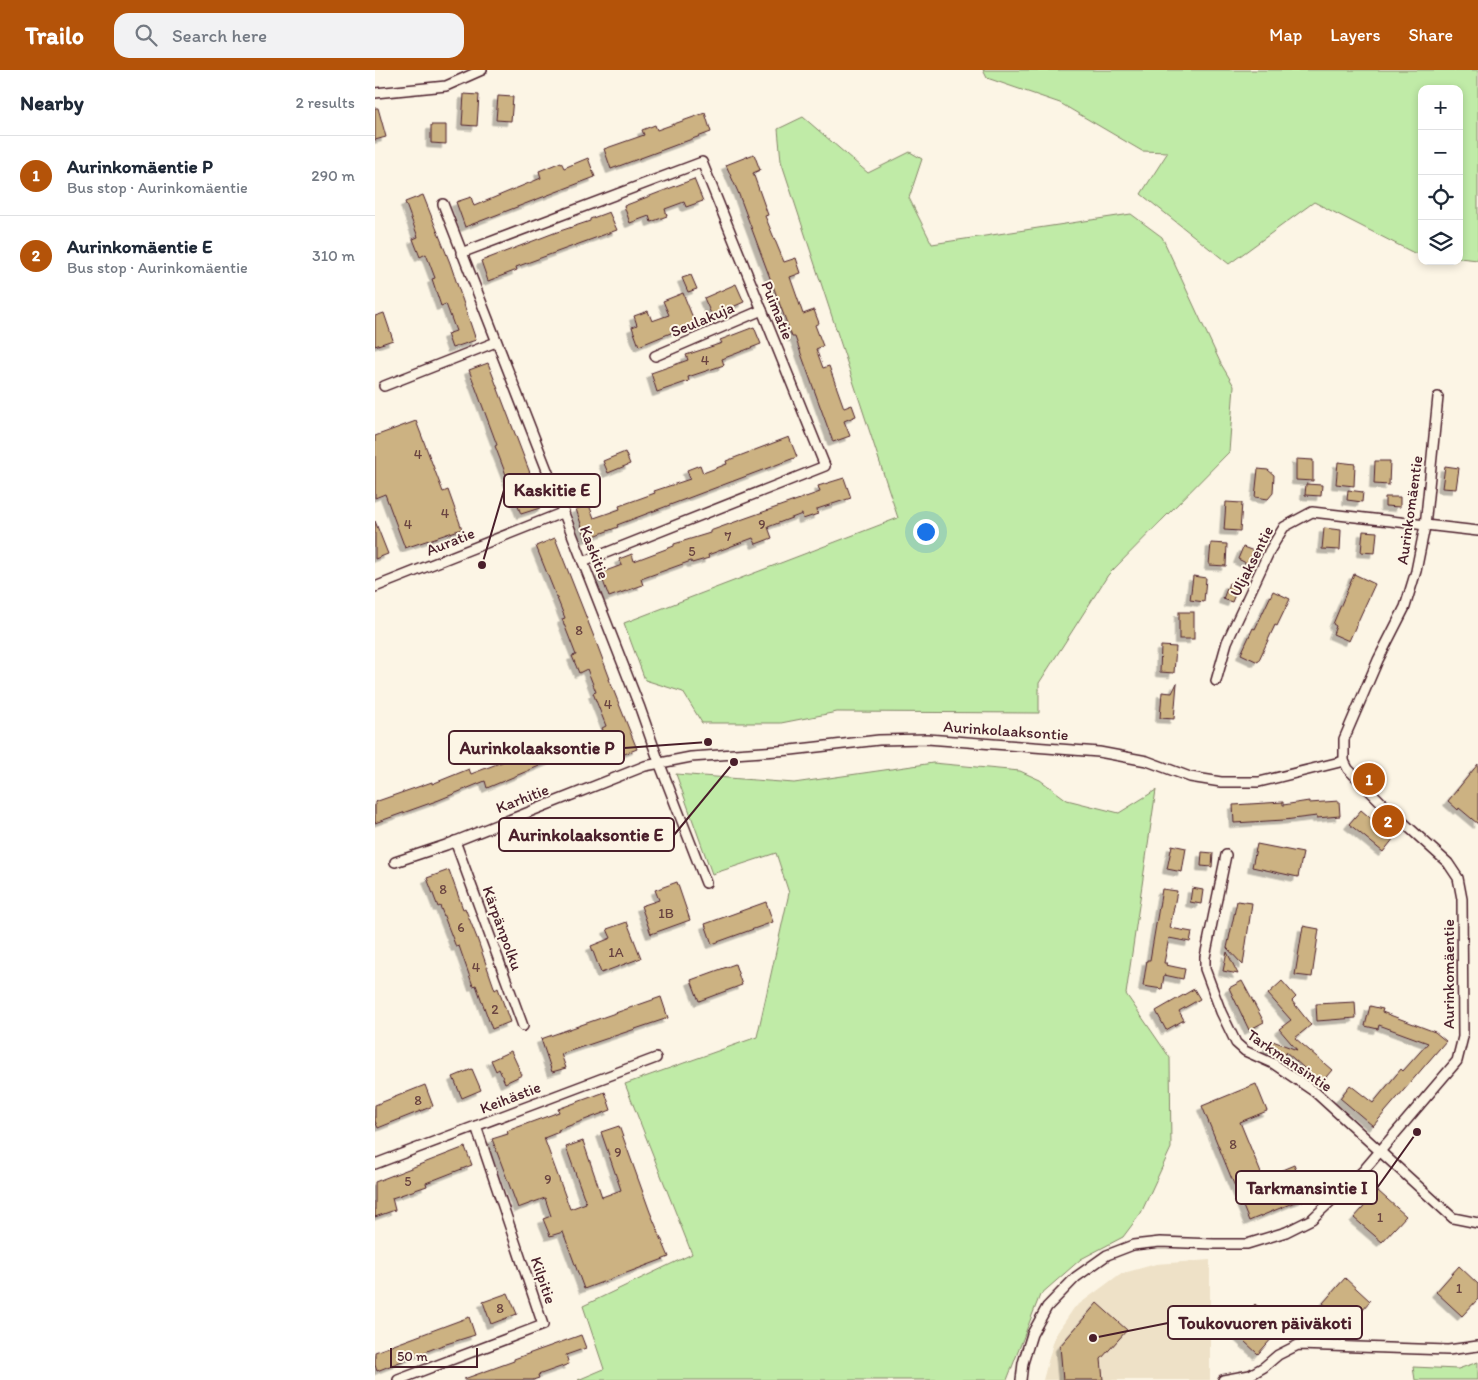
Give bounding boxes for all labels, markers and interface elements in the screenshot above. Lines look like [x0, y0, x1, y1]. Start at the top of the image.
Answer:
search box [114, 13, 464, 58]
text: Trailo [25, 21, 84, 50]
icon: search [132, 21, 160, 49]
text: Search here [172, 24, 267, 47]
text: Map [1269, 24, 1302, 46]
text: Layers [1330, 24, 1380, 46]
text: Share [1408, 24, 1453, 46]
map controls [1418, 85, 1463, 265]
button: + [1418, 85, 1463, 130]
text: Nearby [20, 90, 84, 115]
text: 2 results [295, 93, 355, 112]
button: − [1418, 130, 1463, 175]
text: Aurinkomäentie P [67, 155, 213, 178]
text: 1 [32, 166, 40, 185]
text: 290 m [311, 166, 355, 185]
button: locate [1418, 175, 1463, 220]
text: Bus stop · Aurinkomäentie [67, 178, 248, 197]
button: layers [1418, 220, 1463, 265]
text: Aurinkomäentie E [67, 235, 213, 258]
text: 2 [32, 246, 40, 265]
text: 310 m [312, 246, 355, 265]
text: Bus stop · Aurinkomäentie [67, 258, 248, 277]
street label: Puimatie [757, 278, 798, 342]
street label: Seulakuja [668, 298, 737, 341]
house number: 4 [701, 352, 710, 369]
house number: 4 [414, 446, 423, 463]
street label: Aurinkomäentie [1392, 454, 1427, 566]
callout: Kaskitie E [504, 474, 600, 507]
text: Kaskitie E [514, 479, 590, 501]
house number: 4 [441, 505, 450, 522]
house number: 4 [404, 516, 413, 533]
house number: 9 [758, 516, 766, 533]
your location [913, 519, 939, 545]
street label: Auratie [423, 523, 477, 560]
street label: Kaskitie [576, 523, 613, 582]
street label: Uljaksentie [1226, 523, 1277, 600]
house number: 7 [725, 528, 732, 545]
house number: 5 [688, 543, 696, 560]
house number: 8 [575, 622, 583, 639]
house number: 4 [604, 696, 613, 713]
street label: Aurinkolaaksontie [943, 717, 1069, 744]
callout: Aurinkolaaksontie P [449, 731, 624, 764]
text: Aurinkolaaksontie P [458, 737, 615, 759]
pin: 1 [1353, 760, 1385, 798]
street label: Karhitie [493, 780, 551, 817]
pin: 2 [1372, 802, 1404, 840]
callout: Aurinkolaaksontie E [499, 818, 674, 851]
text: Aurinkolaaksontie E [508, 824, 664, 846]
house number: 8 [439, 881, 447, 898]
street label: Kärpänpolku [478, 883, 527, 973]
house number: 1B [658, 905, 674, 922]
house number: 6 [457, 919, 465, 936]
street label: Aurinkomäentie [1439, 919, 1458, 1029]
house number: 1A [608, 944, 624, 961]
house number: 4 [472, 959, 481, 976]
house number: 2 [491, 1001, 499, 1018]
street label: Tarkmansintie [1244, 1025, 1336, 1096]
street label: Keihästie [477, 1077, 543, 1118]
house number: 8 [414, 1092, 422, 1109]
house number: 8 [1229, 1136, 1237, 1153]
house number: 9 [614, 1144, 622, 1161]
house number: 9 [544, 1171, 552, 1188]
callout: Tarkmansintie I [1236, 1171, 1377, 1204]
house number: 5 [404, 1173, 412, 1190]
text: Tarkmansintie I [1245, 1177, 1368, 1199]
house number: 1 [1377, 1209, 1384, 1226]
street label: Kilpitie [527, 1254, 560, 1306]
house number: 1 [1456, 1280, 1463, 1297]
house number: 8 [496, 1300, 504, 1317]
callout: Toukovuoren päiväkoti [1168, 1306, 1362, 1339]
text: Toukovuoren päiväkoti [1177, 1312, 1352, 1334]
scale bar [390, 1345, 477, 1368]
text: 50 m [397, 1348, 428, 1365]

